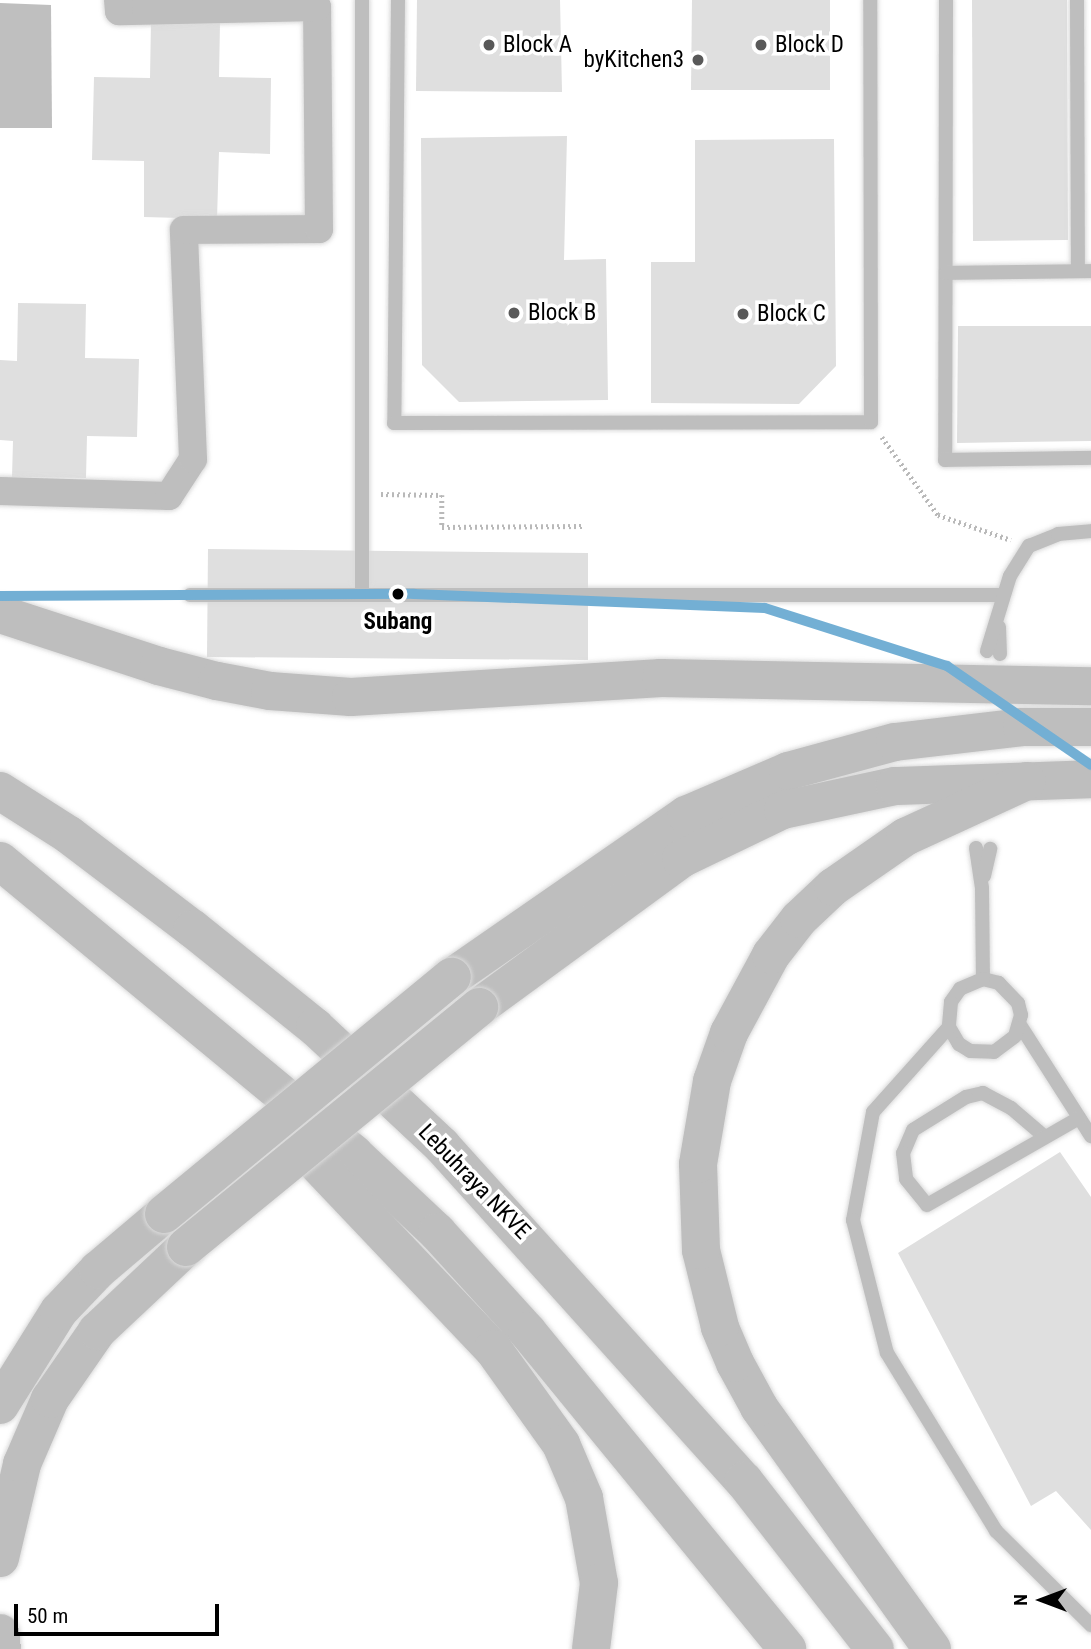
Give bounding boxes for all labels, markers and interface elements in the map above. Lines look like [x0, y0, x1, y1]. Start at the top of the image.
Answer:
place label: Block A [503, 31, 572, 59]
place label: Block D [775, 31, 844, 59]
marker: Block A [481, 37, 497, 53]
marker: Block D [753, 37, 769, 53]
place label: byKitchen3 [584, 46, 684, 74]
marker: byKitchen3 [690, 52, 706, 68]
place label: Block B [528, 299, 596, 327]
place label: Block C [757, 300, 826, 328]
marker: Block B [506, 305, 522, 321]
marker: Block C [735, 306, 751, 322]
marker: Subang [387, 583, 409, 605]
place label: Subang [364, 608, 432, 636]
street label: Lebuhraya NKVE [412, 1119, 536, 1245]
north arrow [1007, 1565, 1077, 1635]
scale bar [18, 1590, 222, 1634]
text: N [1009, 1594, 1032, 1606]
text: 50 m [27, 1604, 68, 1628]

